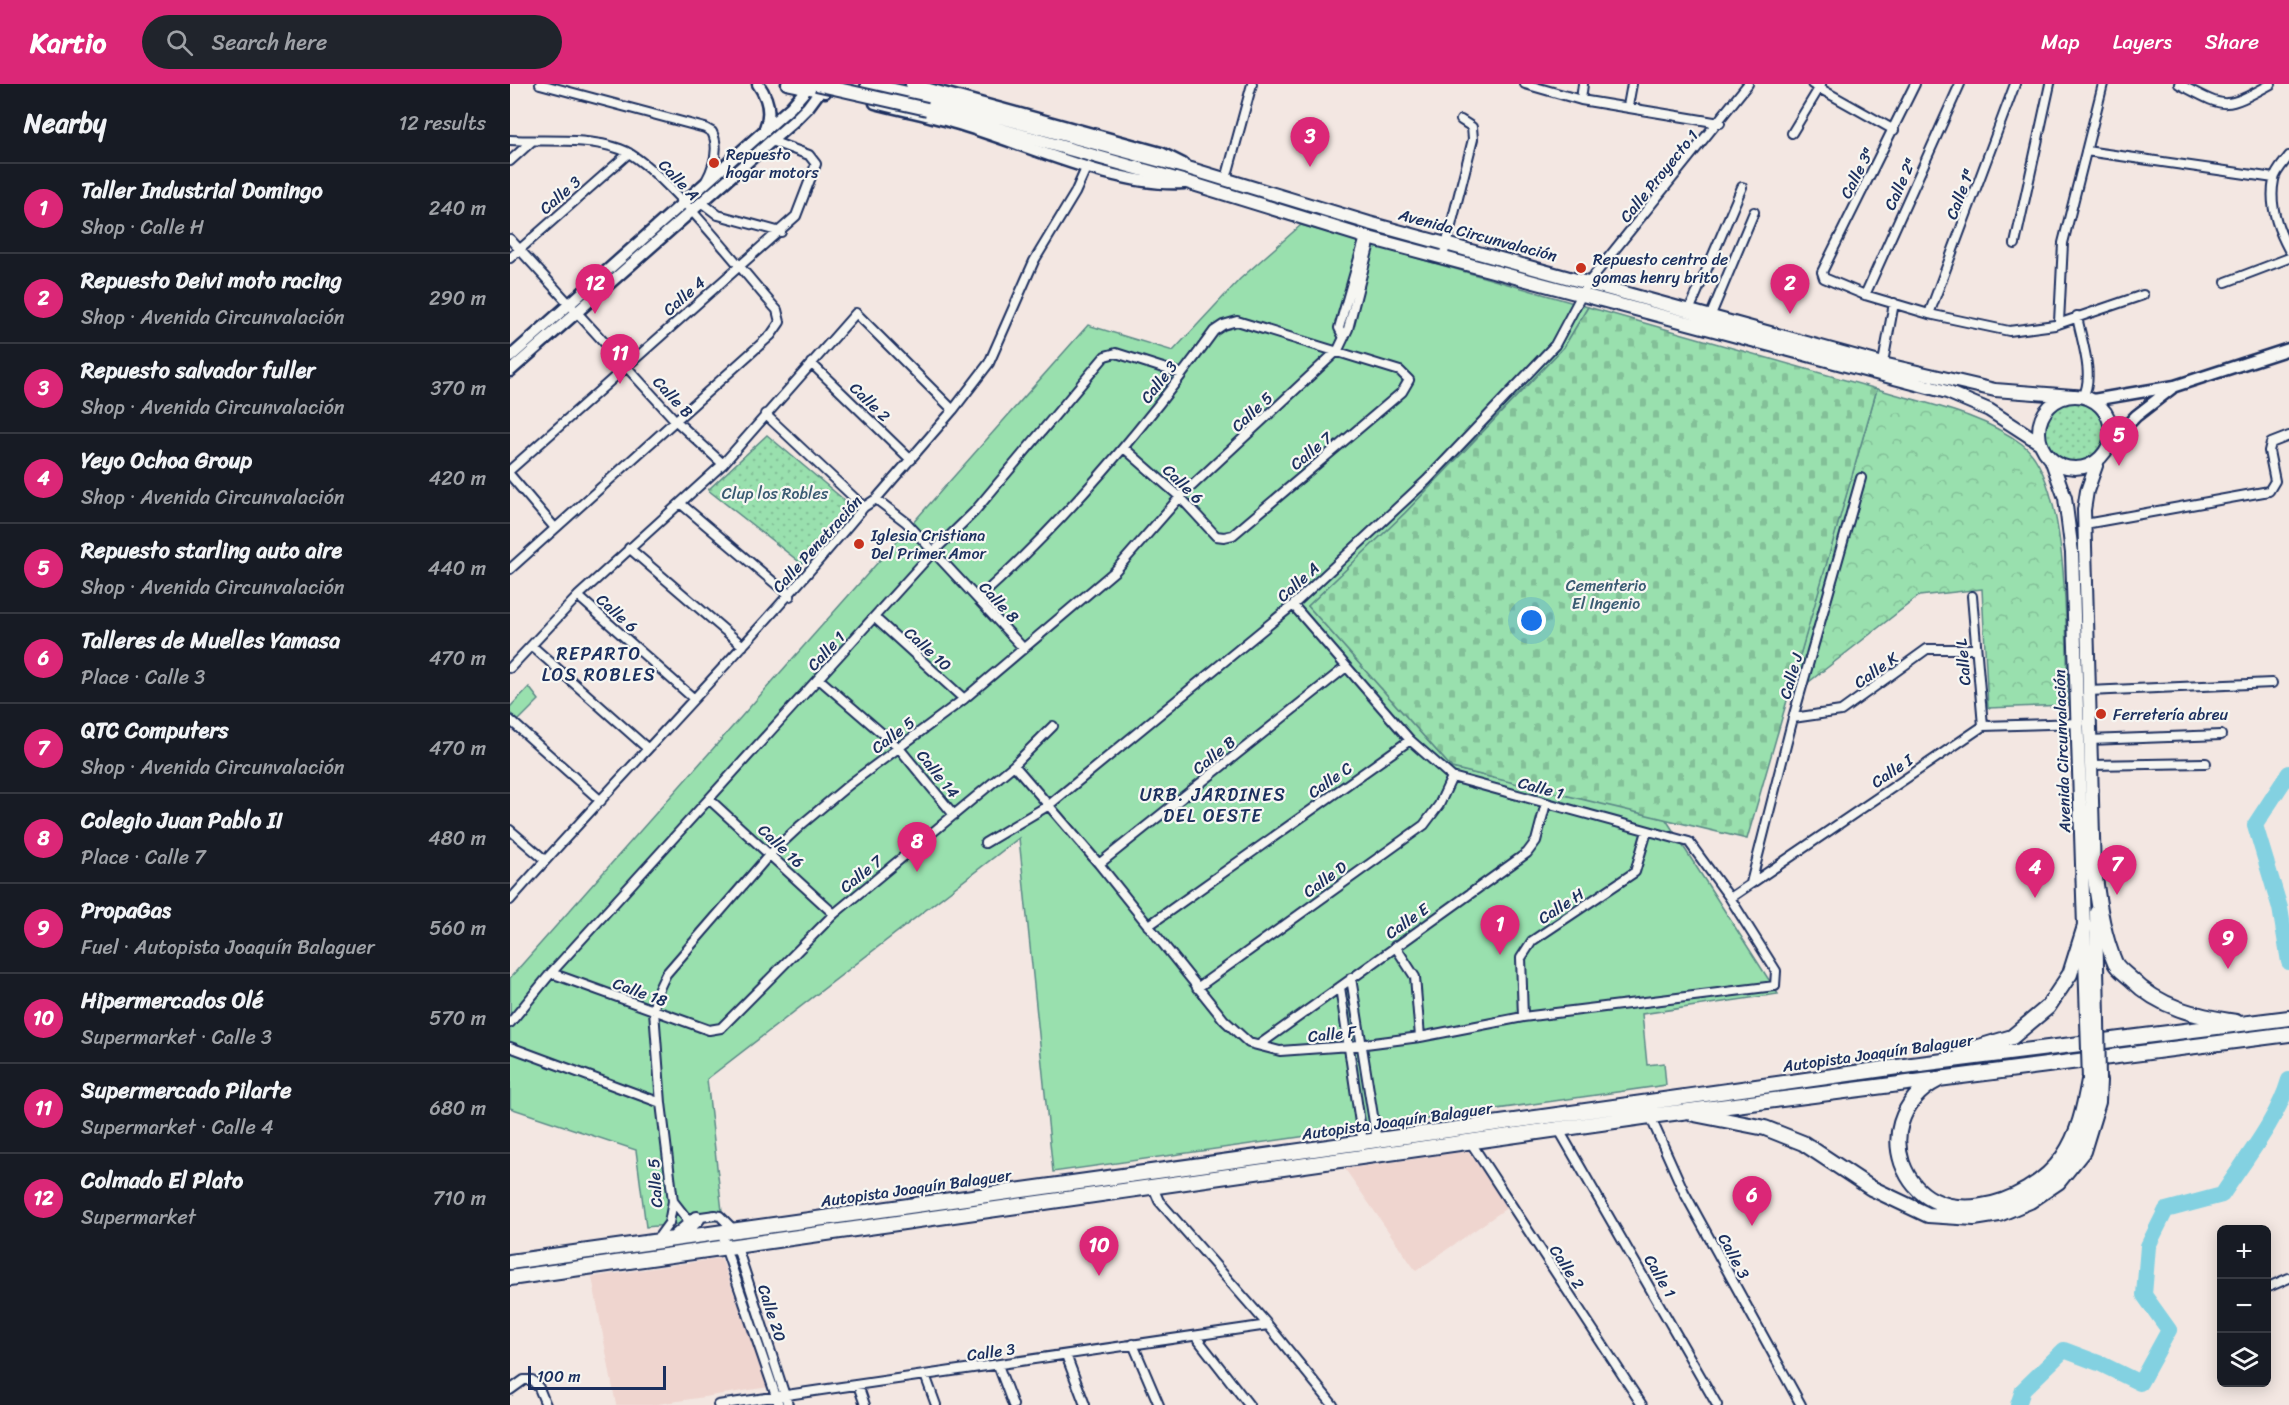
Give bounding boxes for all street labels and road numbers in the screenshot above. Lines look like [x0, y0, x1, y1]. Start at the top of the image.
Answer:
street label: Calle Proyecto 1 [1612, 123, 1706, 229]
street label: Calle 3ª [1832, 142, 1882, 204]
street label: Calle A [651, 152, 707, 208]
street label: Calle 2ª [1876, 153, 1924, 215]
street label: Calle 1ª [1937, 164, 1983, 224]
street label: Calle 3 [532, 168, 588, 222]
street label: Avenida Circunvalación [1394, 200, 1561, 270]
street label: Calle 4 [656, 269, 712, 323]
street label: Calle 3 [1133, 354, 1185, 410]
street label: Calle B [645, 369, 701, 425]
street label: Calle 2 [842, 375, 898, 429]
street label: Calle 5 [1224, 384, 1280, 439]
street label: Calle 7 [1283, 424, 1340, 478]
street label: Calle 6 [1155, 457, 1211, 511]
street label: Calle Penetración [765, 488, 870, 600]
street label: Calle A [1270, 554, 1326, 610]
street label: Calle 8 [972, 574, 1027, 630]
street label: Calle 6 [589, 586, 645, 640]
street label: Calle 10 [897, 619, 959, 679]
street label: Calle 1 [800, 624, 853, 678]
street label: Calle L [1946, 637, 1979, 687]
street label: Calle K [1848, 643, 1906, 696]
street label: Calle J [1771, 649, 1812, 703]
street label: Avenida Circunvalación [2045, 669, 2079, 834]
street label: Calle 5 [865, 708, 922, 761]
street label: Calle B [1186, 728, 1242, 782]
street label: Calle 14 [909, 743, 967, 805]
street label: Calle I [1865, 745, 1920, 796]
street label: Calle C [1301, 754, 1359, 806]
street label: Calle 1 [1515, 768, 1567, 808]
street label: Calle 16 [751, 816, 811, 876]
street label: Calle 7 [833, 847, 890, 901]
street label: Calle D [1297, 853, 1354, 905]
street label: Calle H [1532, 880, 1591, 932]
street label: Calle E [1379, 895, 1436, 947]
street label: Calle 18 [609, 969, 672, 1015]
street label: Calle F [1306, 1017, 1359, 1051]
street label: Autopista Joaquín Balaguer [1780, 1025, 1977, 1081]
street label: Autopista Joaquín Balaguer [1299, 1093, 1496, 1149]
street label: Calle 5 [639, 1157, 671, 1209]
street label: Autopista Joaquín Balaguer [818, 1160, 1015, 1216]
street label: Calle 3 [1710, 1228, 1758, 1284]
street label: Calle 2 [1542, 1239, 1592, 1295]
street label: Calle 1 [1636, 1249, 1684, 1303]
street label: Calle 20 [749, 1281, 795, 1345]
street label: Calle 3 [965, 1334, 1017, 1370]

